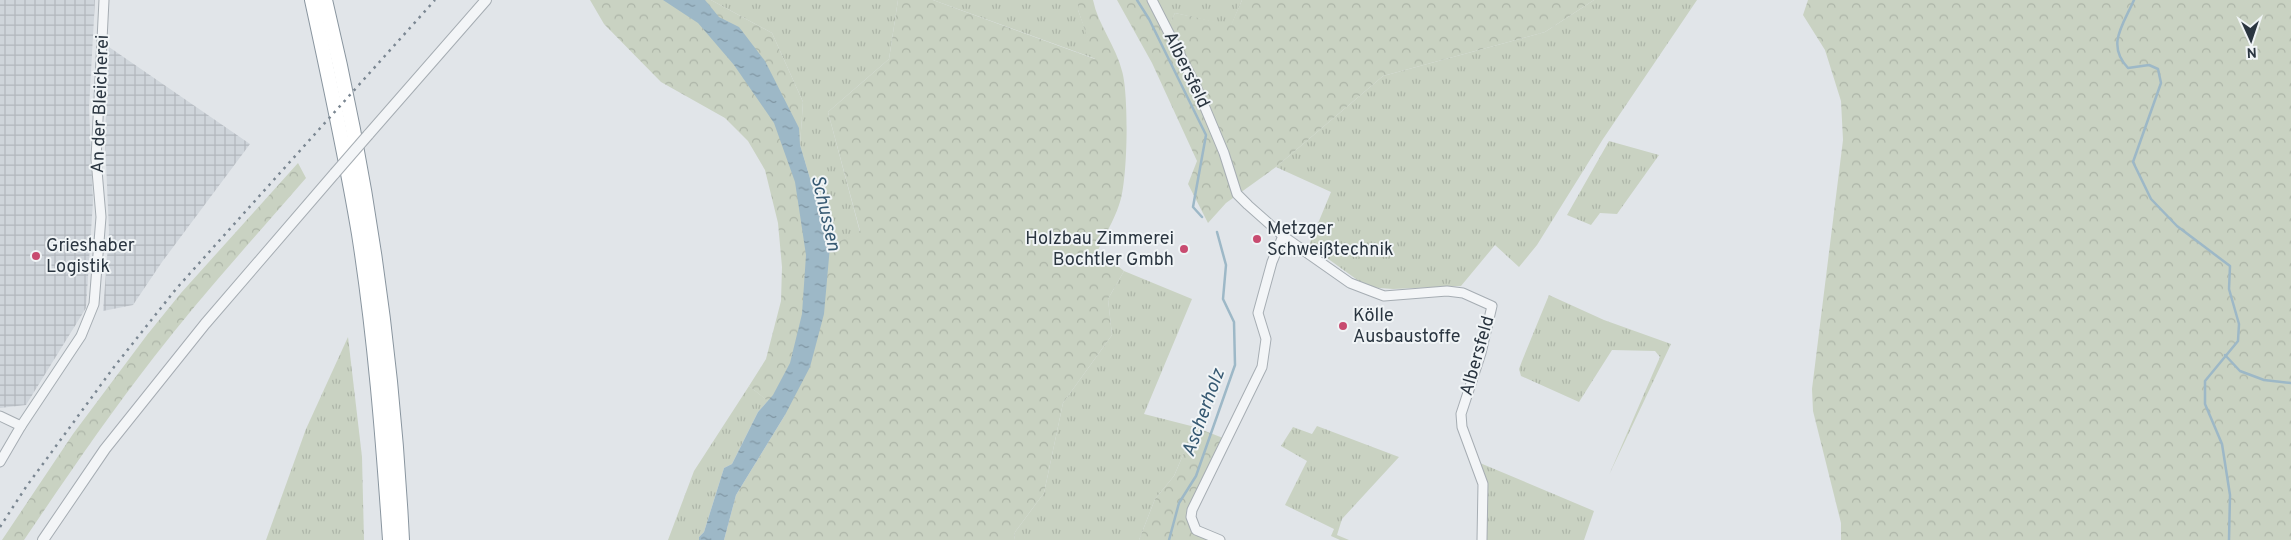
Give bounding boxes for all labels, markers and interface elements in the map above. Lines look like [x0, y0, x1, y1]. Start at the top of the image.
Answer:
north arrow [2226, 15, 2276, 65]
street label: Albersfeld [1158, 28, 1214, 112]
street label: An der Bleicherei [87, 34, 115, 174]
text: N [2246, 43, 2257, 60]
water label: Schussen [805, 173, 846, 254]
place label: Metzger Schweißtechnik [1267, 218, 1394, 262]
place label: Holzbau Zimmerei Bochtler Gmbh [1025, 228, 1174, 272]
marker: Metzger Schweißtechnik [1251, 233, 1263, 245]
place label: Grieshaber Logistik [46, 235, 135, 279]
marker: Holzbau Zimmerei Bochtler Gmbh [1178, 243, 1190, 255]
marker: Grieshaber Logistik [30, 250, 42, 262]
place label: Kölle Ausbaustoffe [1353, 305, 1460, 349]
street label: Albersfeld [1456, 313, 1500, 399]
marker: Kölle Ausbaustoffe [1337, 320, 1349, 332]
water label: Ascherholz [1177, 365, 1231, 460]

